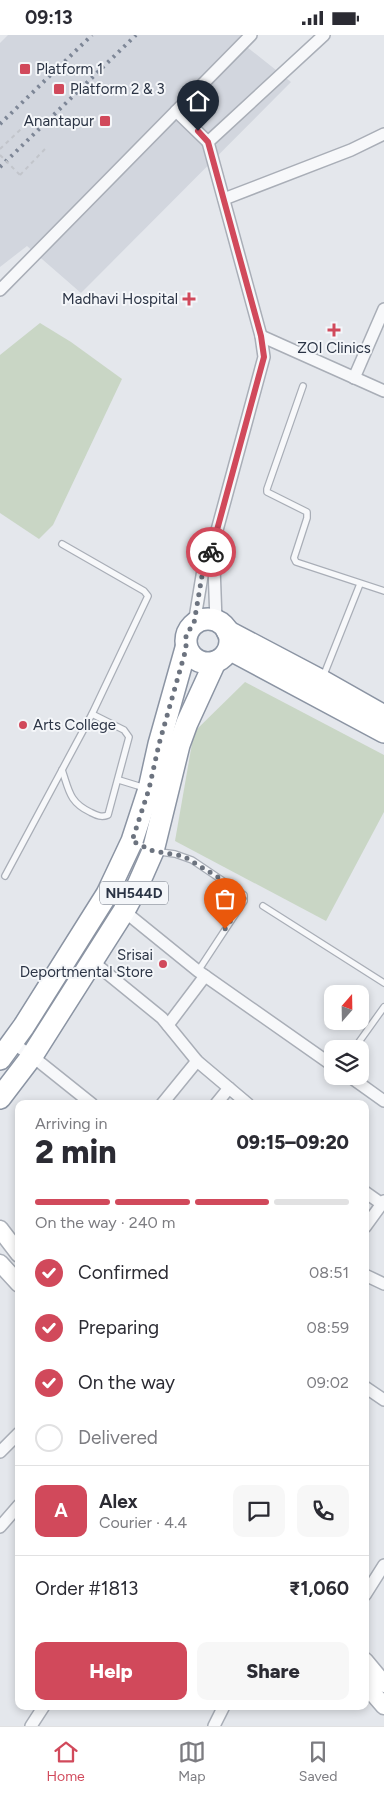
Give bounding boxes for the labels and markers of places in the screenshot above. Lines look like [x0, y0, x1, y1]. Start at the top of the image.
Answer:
place label: Platform 1 [36, 60, 103, 78]
marker: Platform 1 [18, 62, 32, 76]
place label: Platform 2 & 3 [70, 80, 165, 98]
pin [177, 80, 219, 131]
marker: Platform 2 & 3 [52, 82, 66, 96]
place label: Anantapur [24, 112, 94, 130]
marker: Anantapur [98, 114, 112, 128]
place label: Madhavi Hospital [62, 290, 178, 308]
marker: Madhavi Hospital [182, 292, 196, 306]
marker: ZOI Clinics [327, 323, 341, 337]
place label: ZOI Clinics [297, 339, 371, 357]
place label: Arts College [33, 716, 116, 734]
marker: Arts College [17, 719, 29, 731]
pin [204, 878, 246, 929]
place label: Srisai Deportmental Store [20, 946, 153, 981]
marker: Srisai Deportmental Store [157, 958, 169, 970]

